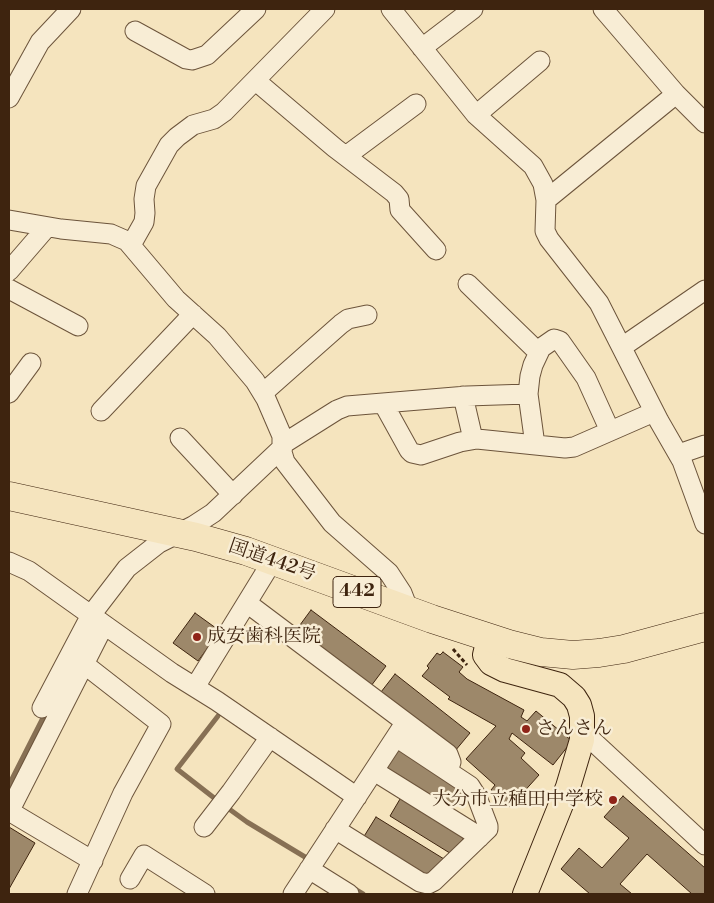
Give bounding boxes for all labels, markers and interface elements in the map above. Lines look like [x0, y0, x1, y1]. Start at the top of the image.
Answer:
street label: 国道442号 [225, 535, 319, 587]
road number: 442 [333, 576, 381, 608]
place label: 成安歯科医院 [207, 626, 321, 648]
marker: 成安歯科医院 [191, 631, 203, 643]
place label: さんさん [536, 718, 612, 740]
marker: さんさん [520, 723, 532, 735]
place label: 大分市立稙田中学校 [432, 789, 603, 811]
marker: 大分市立稙田中学校 [607, 794, 619, 806]

